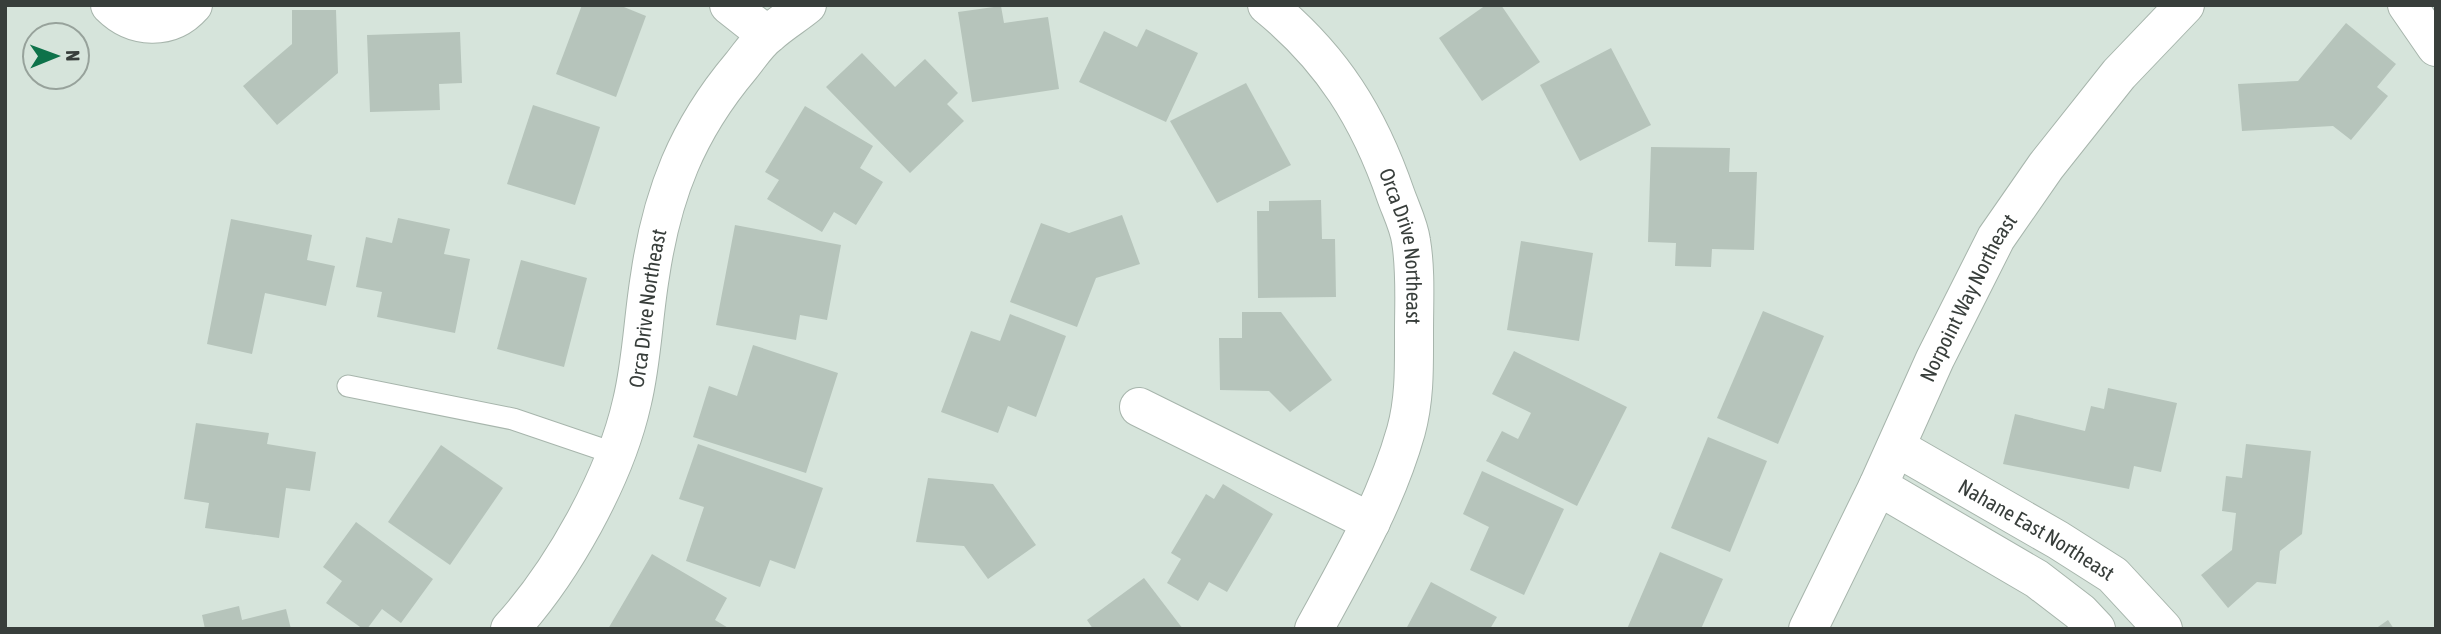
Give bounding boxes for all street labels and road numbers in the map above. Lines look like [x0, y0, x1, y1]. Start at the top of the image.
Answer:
street label: Orca Drive Northeast [1375, 165, 1426, 325]
street label: Norpoint Way Northeast [1915, 209, 2021, 385]
street label: Orca Drive Northeast [623, 226, 670, 390]
street label: Nahane East Northeast [1955, 474, 2119, 585]

